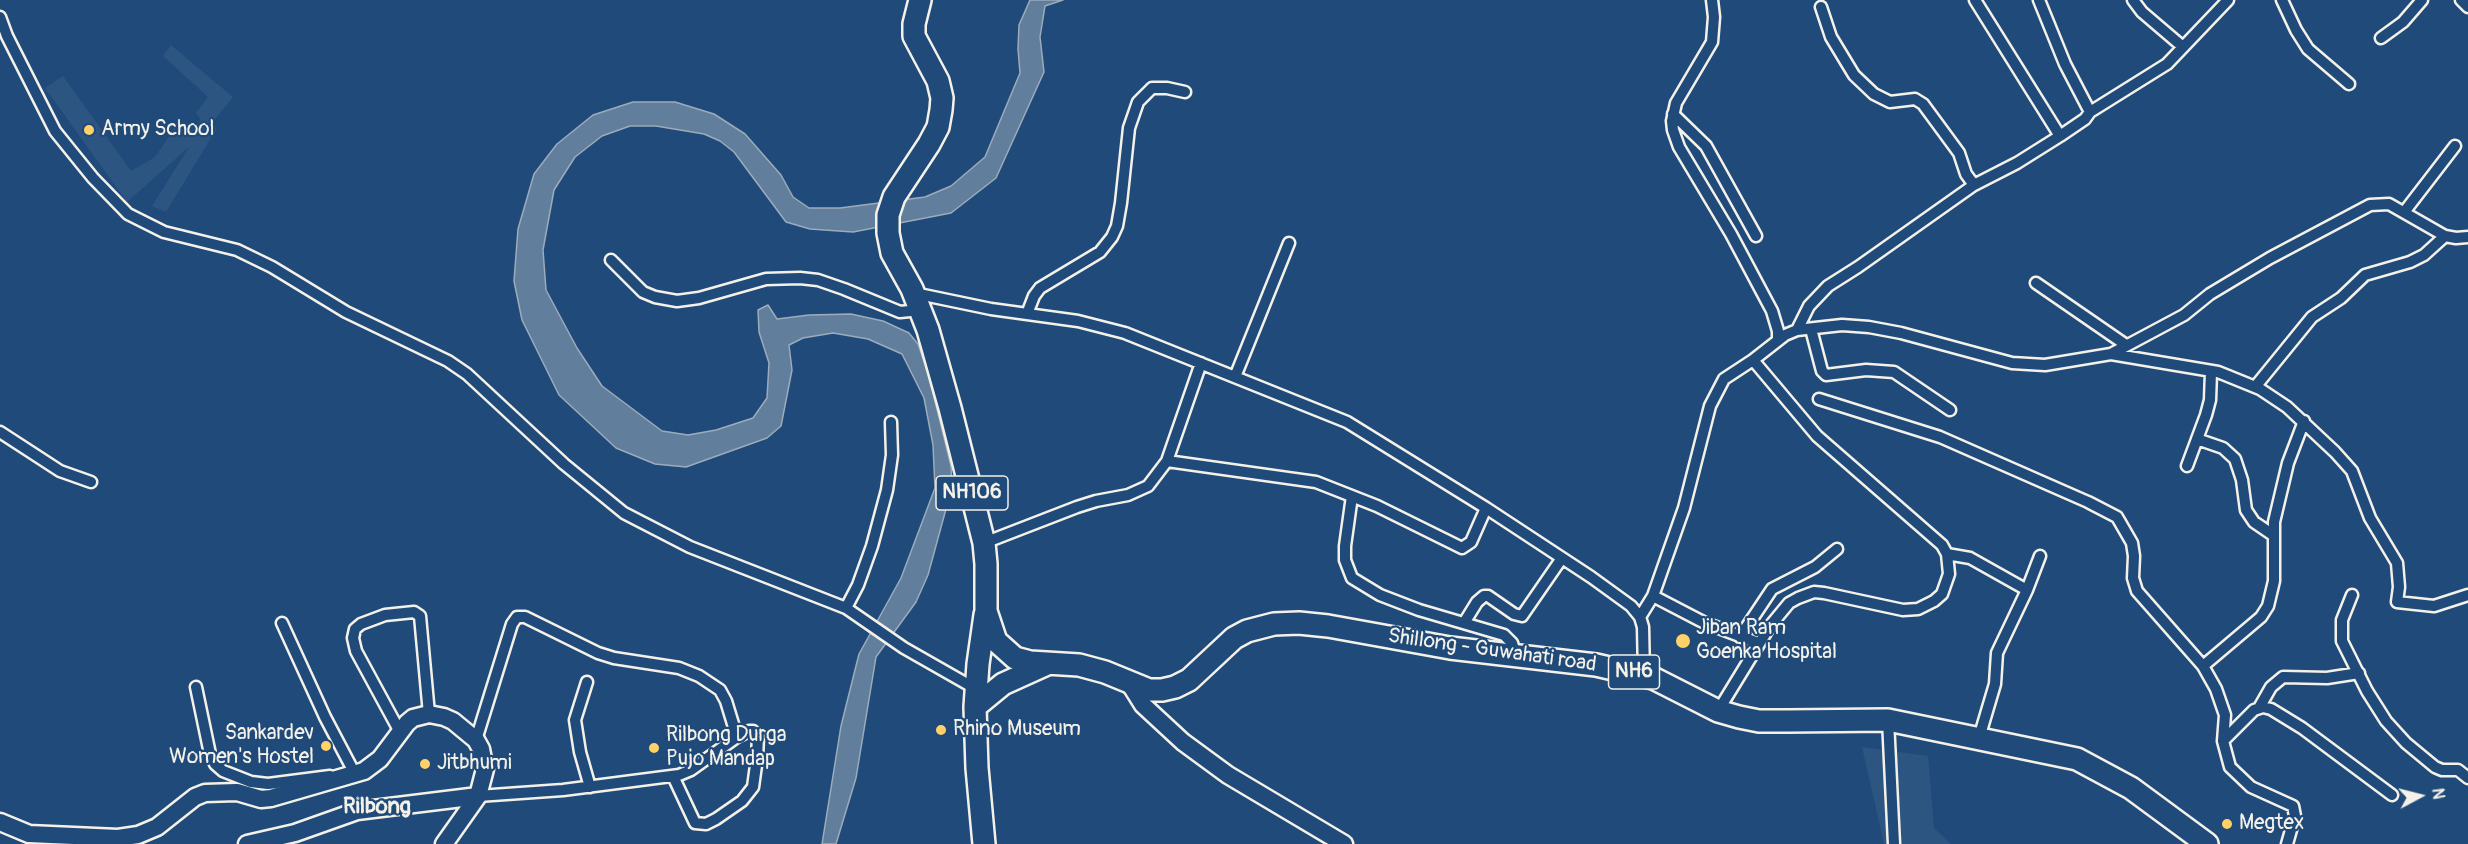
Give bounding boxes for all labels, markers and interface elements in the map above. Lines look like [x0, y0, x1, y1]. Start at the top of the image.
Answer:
place label: Army School [101, 117, 215, 143]
marker: Army School [82, 123, 96, 137]
road number: NH106 [936, 476, 1008, 510]
place label: Jiban Ram Goenka Hospital [1696, 616, 1837, 666]
street label: Shillong - Guwahati road [1386, 624, 1598, 678]
marker: Jiban Ram Goenka Hospital [1674, 632, 1692, 650]
road number: NH6 [1608, 655, 1660, 689]
place label: Rhino Museum [953, 717, 1081, 743]
place label: Sankardev Women's Hostel [169, 721, 314, 771]
place label: Rilbong Durga Pujo Mandap [666, 723, 786, 773]
marker: Rhino Museum [934, 723, 948, 737]
marker: Sankardev Women's Hostel [319, 739, 333, 753]
marker: Rilbong Durga Pujo Mandap [647, 741, 661, 755]
place label: Jitbhumi [437, 751, 512, 777]
marker: Jitbhumi [418, 757, 432, 771]
north arrow [2390, 766, 2450, 826]
text: N [2427, 787, 2448, 800]
district label: Rilbong [343, 794, 411, 820]
place label: Megtex [2239, 811, 2304, 837]
marker: Megtex [2220, 817, 2234, 831]

